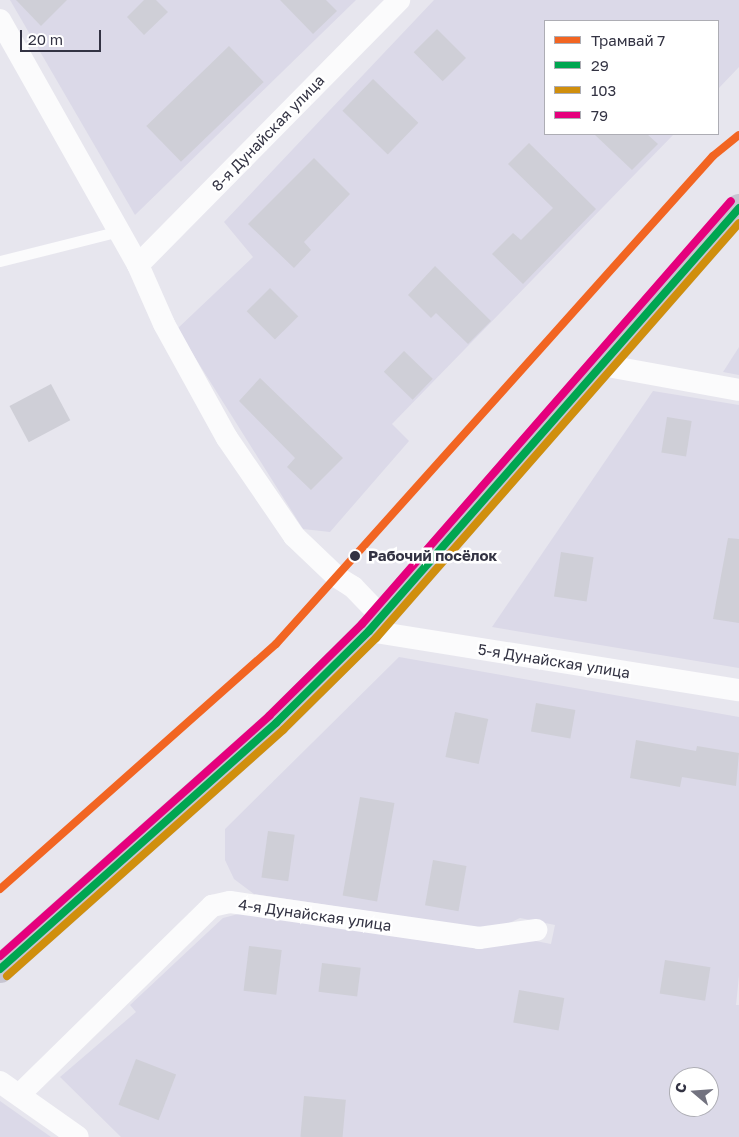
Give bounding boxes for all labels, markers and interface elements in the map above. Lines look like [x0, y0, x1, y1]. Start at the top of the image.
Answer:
scale bar [22, 20, 104, 52]
legend [544, 20, 719, 135]
text: 20 m [28, 30, 63, 48]
text: Трамвай 7 [591, 31, 665, 49]
text: 29 [591, 56, 609, 74]
street label: 8-я Дунайская улица [208, 71, 328, 195]
text: 103 [591, 81, 616, 99]
text: 79 [591, 106, 608, 124]
marker: Рабочий посёлок [346, 547, 364, 565]
place label: Рабочий посёлок [368, 547, 497, 565]
street label: 5-я Дунайская улица [477, 640, 631, 682]
street label: 4-я Дунайская улица [237, 895, 393, 935]
north arrow [669, 1067, 719, 1117]
text: С [671, 1080, 690, 1095]

